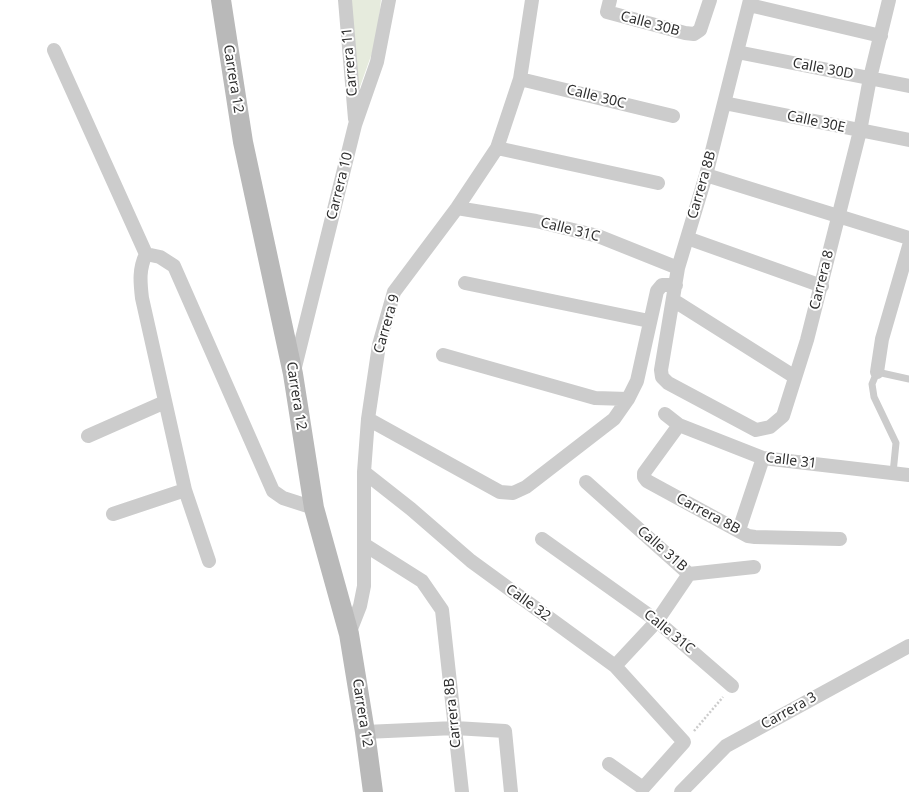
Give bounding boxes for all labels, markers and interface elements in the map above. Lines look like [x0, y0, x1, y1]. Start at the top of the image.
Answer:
street label: Calle 30B [619, 8, 681, 40]
street label: Carrera 11 [339, 27, 361, 97]
street label: Carrera 12 [219, 44, 247, 114]
street label: Calle 30D [791, 55, 855, 83]
street label: Calle 30C [565, 82, 627, 112]
street label: Calle 30E [785, 108, 847, 136]
street label: Carrera 8B [684, 149, 720, 221]
street label: Carrera 10 [324, 151, 356, 221]
street label: Calle 31C [539, 215, 601, 245]
street label: Carrera 8 [806, 248, 838, 312]
street label: Carrera 9 [371, 292, 403, 356]
street label: Carrera 12 [282, 361, 310, 431]
street label: Calle 31 [764, 450, 818, 472]
street label: Carrera 8B [673, 490, 743, 538]
street label: Calle 31B [634, 523, 690, 575]
street label: Calle 32 [502, 581, 554, 625]
street label: Calle 31C [640, 606, 698, 658]
street label: Carrera 8B [441, 677, 465, 749]
street label: Carrera 12 [348, 678, 376, 748]
street label: Carrera 3 [758, 689, 820, 733]

